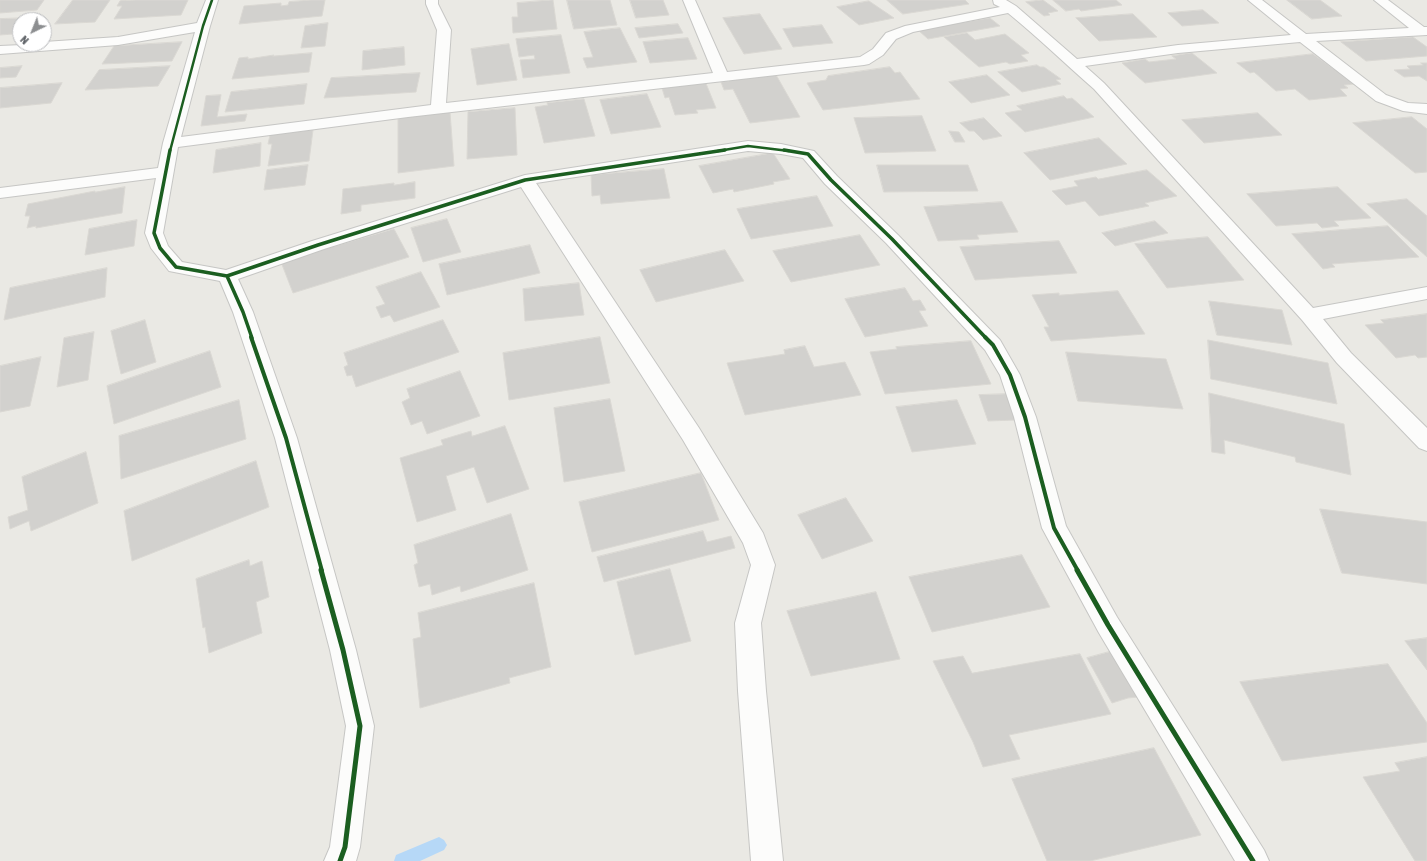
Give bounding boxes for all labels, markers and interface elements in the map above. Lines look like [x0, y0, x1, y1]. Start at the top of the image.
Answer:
north arrow [12, 12, 52, 52]
text: N [18, 33, 31, 47]

